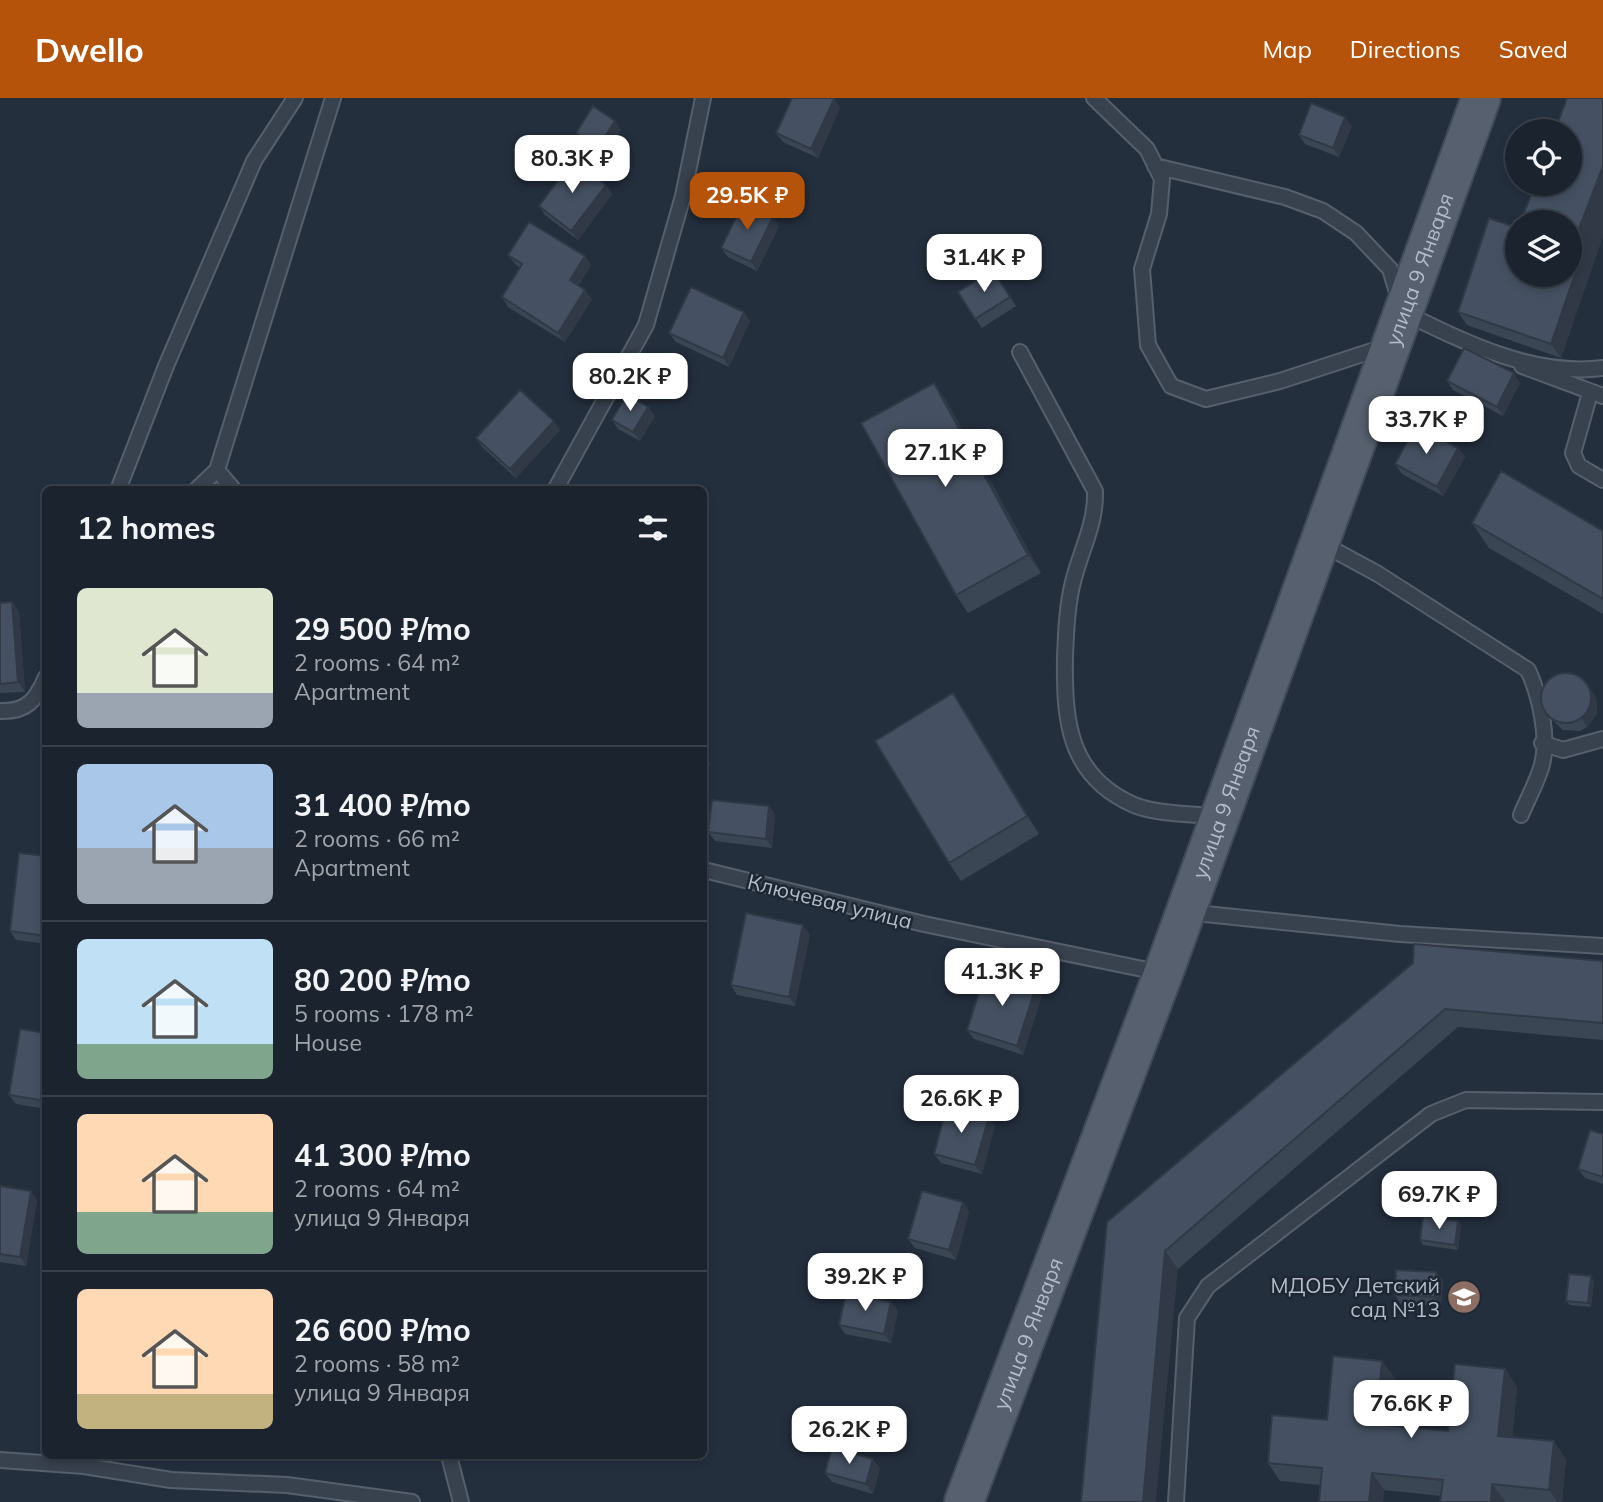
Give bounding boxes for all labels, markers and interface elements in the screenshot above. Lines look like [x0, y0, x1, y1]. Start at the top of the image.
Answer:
text: Dwello [35, 29, 144, 70]
text: Map [1262, 34, 1312, 64]
text: Directions [1350, 34, 1461, 64]
text: Saved [1499, 34, 1568, 64]
map controls [1505, 119, 1582, 287]
button: locate [1505, 119, 1582, 196]
pin: 80.3K ₽ [507, 136, 637, 195]
text: 80.3K ₽ [531, 143, 613, 172]
pin: 29.5K ₽ [682, 172, 812, 232]
text: 29.5K ₽ [706, 180, 788, 209]
street label: улица 9 Января [1379, 189, 1458, 349]
button: layers [1505, 210, 1582, 287]
pin: 31.4K ₽ [919, 234, 1049, 294]
text: 31.4K ₽ [943, 242, 1025, 271]
pin: 80.2K ₽ [565, 354, 695, 413]
text: 80.2K ₽ [589, 361, 671, 390]
pin: 33.7K ₽ [1361, 396, 1491, 456]
text: 33.7K ₽ [1385, 404, 1467, 433]
pin: 27.1K ₽ [880, 430, 1010, 489]
text: 27.1K ₽ [904, 437, 986, 466]
text: 12 homes [77, 509, 216, 547]
icon: filters [634, 509, 672, 547]
text: 29 500 ₽/mo [294, 610, 471, 648]
icon: home [133, 616, 217, 700]
text: 2 rooms · 64 m² [294, 648, 460, 677]
text: Apartment [294, 677, 410, 706]
street label: улица 9 Января [1186, 722, 1265, 882]
text: 31 400 ₽/mo [294, 786, 471, 824]
icon: home [133, 792, 217, 876]
text: 2 rooms · 66 m² [294, 824, 460, 853]
text: Apartment [294, 853, 410, 882]
street label: Ключевая улица [745, 868, 915, 934]
pin: 41.3K ₽ [937, 948, 1067, 1008]
text: 41.3K ₽ [961, 956, 1043, 985]
text: 80 200 ₽/mo [294, 961, 471, 999]
icon: home [133, 967, 217, 1051]
text: 5 rooms · 178 m² [294, 999, 474, 1028]
text: House [294, 1028, 362, 1057]
pin: 26.6K ₽ [896, 1076, 1026, 1135]
text: 26.6K ₽ [920, 1083, 1002, 1112]
text: 41 300 ₽/mo [294, 1136, 471, 1174]
icon: home [133, 1142, 217, 1226]
pin: 69.7K ₽ [1374, 1172, 1504, 1231]
text: 2 rooms · 64 m² [294, 1174, 460, 1203]
text: 69.7K ₽ [1398, 1179, 1480, 1208]
text: улица 9 Января [294, 1203, 470, 1232]
pin: 39.2K ₽ [800, 1254, 930, 1313]
street label: улица 9 Января [987, 1254, 1068, 1413]
text: 39.2K ₽ [824, 1261, 906, 1290]
place label: МДОБУ Детский сад №13 [1270, 1272, 1440, 1322]
school or university icon: МДОБУ Детский сад №13 [1445, 1278, 1483, 1316]
text: 26 600 ₽/mo [294, 1311, 471, 1349]
icon: home [133, 1317, 217, 1401]
text: 2 rooms · 58 m² [294, 1349, 460, 1378]
text: улица 9 Января [294, 1378, 470, 1407]
pin: 76.6K ₽ [1346, 1380, 1476, 1440]
text: 76.6K ₽ [1370, 1388, 1452, 1417]
pin: 26.2K ₽ [784, 1406, 914, 1466]
text: 26.2K ₽ [808, 1414, 890, 1443]

